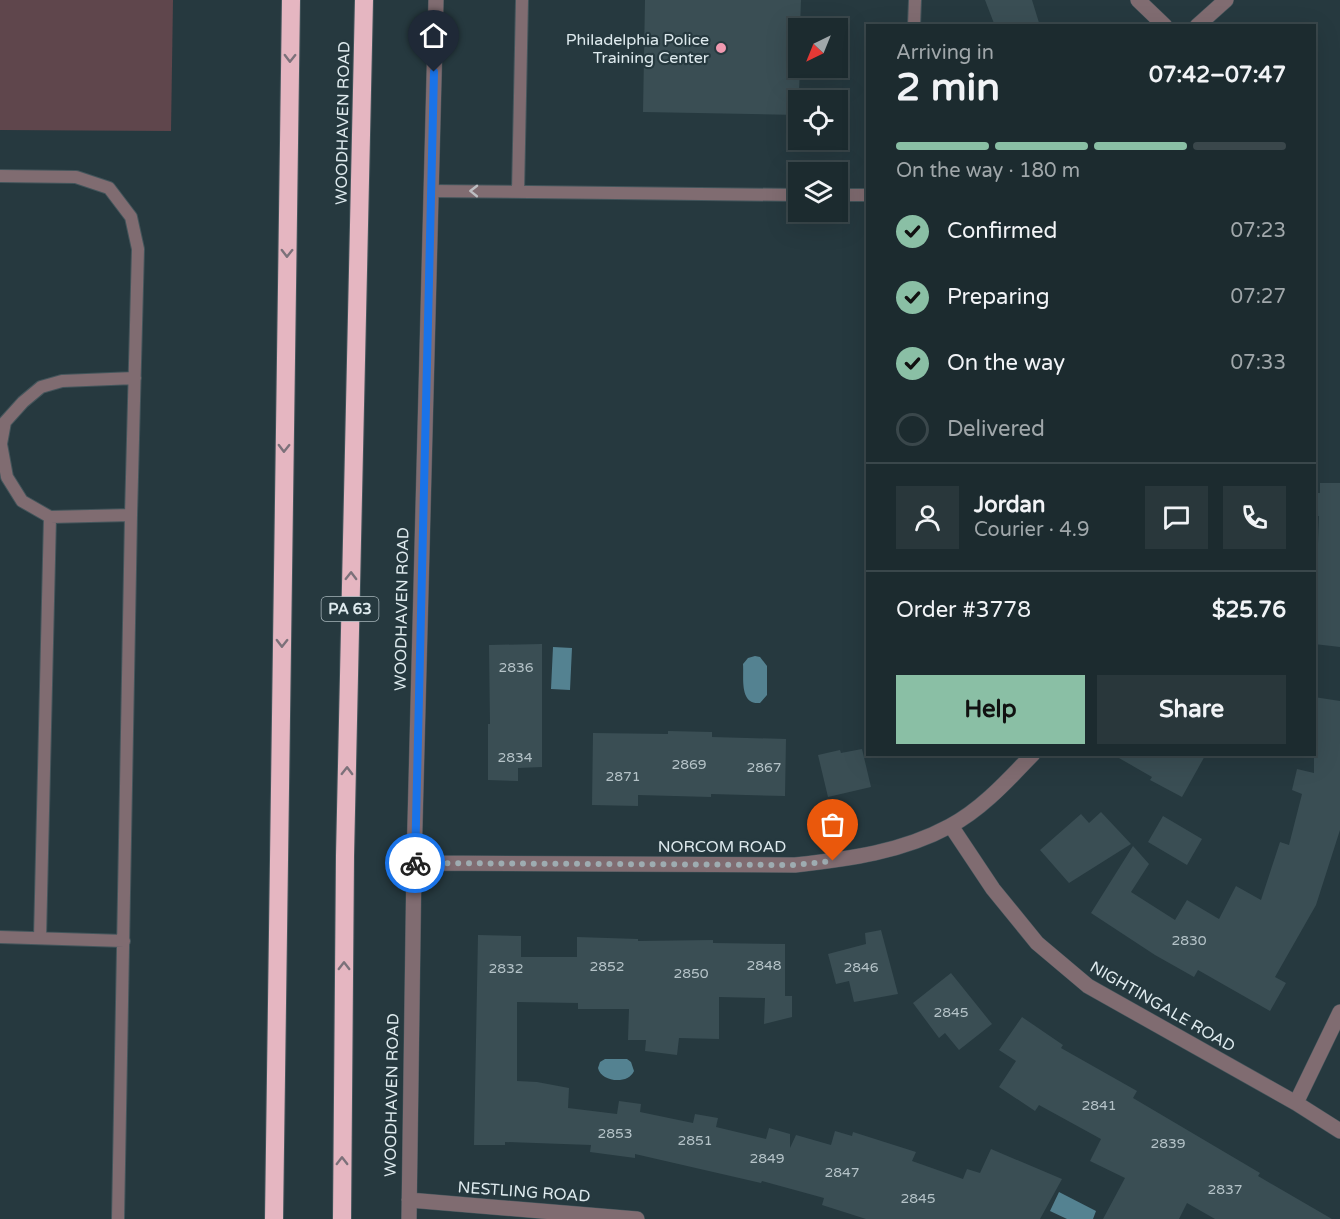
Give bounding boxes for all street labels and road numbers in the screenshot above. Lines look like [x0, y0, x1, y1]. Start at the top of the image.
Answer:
street label: WOODHAVEN ROAD [332, 41, 354, 205]
street label: WOODHAVEN ROAD [391, 527, 413, 691]
road number: PA 63 [322, 597, 378, 621]
street label: NORCOM ROAD [658, 837, 786, 857]
street label: NIGHTINGALE ROAD [1086, 957, 1239, 1057]
street label: WOODHAVEN ROAD [381, 1013, 403, 1177]
street label: NESTLING ROAD [457, 1177, 591, 1207]

